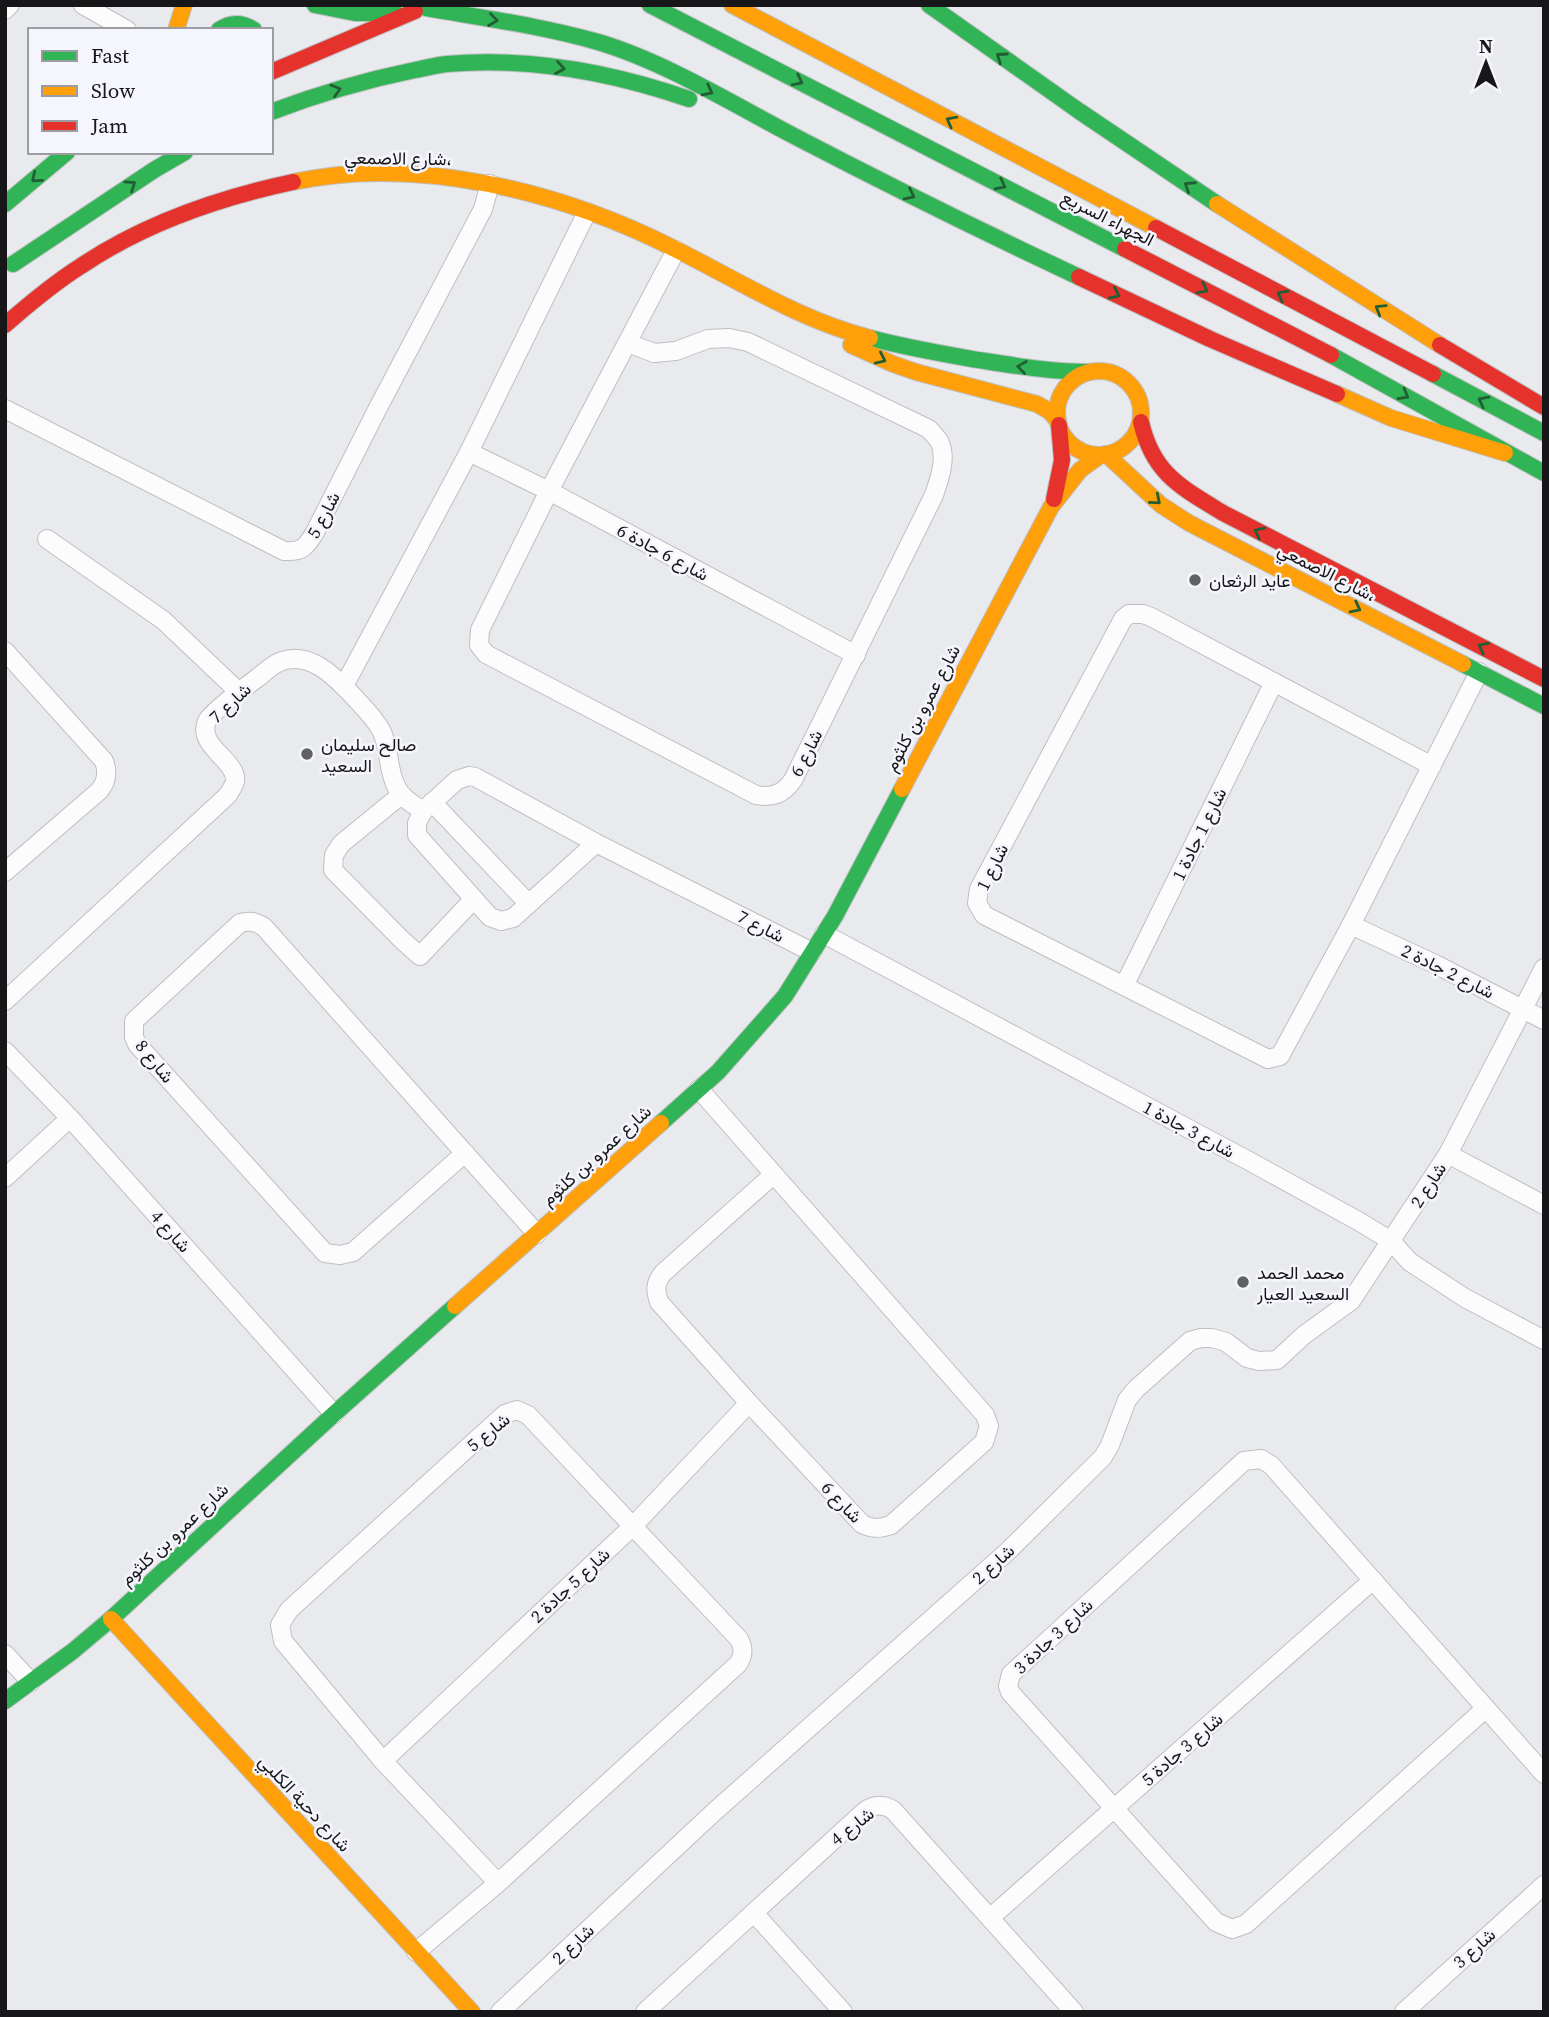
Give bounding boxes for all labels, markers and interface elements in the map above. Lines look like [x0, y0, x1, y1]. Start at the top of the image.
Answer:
one-way arrow [487, 13, 499, 28]
legend [28, 28, 273, 154]
north arrow [1451, 28, 1521, 98]
text: N [1479, 33, 1493, 59]
text: Fast [91, 41, 129, 70]
one-way arrow [996, 53, 1009, 65]
one-way arrow [554, 60, 566, 75]
one-way arrow [791, 73, 803, 87]
text: Slow [91, 76, 135, 105]
one-way arrow [701, 82, 713, 96]
one-way arrow [330, 83, 342, 98]
text: Jam [90, 111, 128, 140]
one-way arrow [946, 115, 958, 129]
street label: شارع الاصمعي، [344, 145, 452, 174]
one-way arrow [32, 170, 45, 182]
one-way arrow [994, 177, 1006, 190]
one-way arrow [123, 181, 136, 194]
one-way arrow [1183, 182, 1196, 195]
street label: الجهراء السريع [1057, 184, 1159, 252]
one-way arrow [903, 186, 915, 200]
one-way arrow [1196, 281, 1208, 294]
one-way arrow [1107, 286, 1120, 300]
one-way arrow [1277, 290, 1289, 304]
one-way arrow [1375, 305, 1388, 318]
one-way arrow [874, 350, 886, 364]
one-way arrow [1016, 360, 1028, 375]
one-way arrow [1397, 387, 1410, 400]
one-way arrow [1478, 396, 1491, 410]
street label: شارع 5 [300, 487, 346, 543]
one-way arrow [1148, 492, 1161, 504]
street label: شارع 6 جادة 6 [613, 517, 713, 587]
one-way arrow [1254, 526, 1266, 540]
street label: شارع الاصمعي، [1272, 537, 1380, 610]
place label: عايد الرثعان [1209, 568, 1290, 593]
marker: عايد الرثعان [1187, 572, 1203, 588]
one-way arrow [1349, 600, 1361, 613]
street label: شارع عمرو بن كلثوم [878, 640, 966, 776]
one-way arrow [1478, 642, 1490, 656]
street label: شارع 7 [203, 677, 257, 729]
street label: شارع 6 [784, 725, 828, 781]
place label: صالح سليمان السعيد [321, 732, 416, 778]
marker: صالح سليمان السعيد [299, 746, 315, 762]
street label: شارع 1 جادة 1 [1166, 783, 1232, 885]
street label: شارع 1 [970, 839, 1014, 895]
street label: شارع 7 [733, 904, 789, 948]
street label: شارع 2 جادة 2 [1397, 938, 1499, 1004]
street label: شارع 8 [130, 1034, 180, 1088]
street label: شارع 3 جادة 1 [1139, 1094, 1239, 1164]
street label: شارع عمرو بن كلثوم [535, 1099, 657, 1211]
street label: شارع 2 [1404, 1157, 1452, 1213]
street label: شارع 4 [145, 1204, 197, 1258]
place label: محمد الحمد السعيد العيار [1256, 1260, 1349, 1306]
marker: محمد الحمد السعيد العيار [1235, 1274, 1251, 1290]
street label: شارع 5 [461, 1407, 515, 1457]
street label: شارع 6 [816, 1476, 868, 1528]
street label: شارع عمرو بن كلثوم [114, 1477, 234, 1591]
street label: شارع 2 [966, 1538, 1020, 1590]
street label: شارع 5 جادة 2 [525, 1542, 615, 1628]
street label: شارع 3 جادة 3 [1008, 1593, 1098, 1679]
street label: شارع 3 جادة 5 [1136, 1707, 1228, 1791]
street label: شارع دحية الكلبي [251, 1749, 357, 1859]
street label: شارع 4 [825, 1801, 879, 1851]
street label: شارع 2 [546, 1918, 600, 1970]
street label: شارع 3 [1447, 1922, 1501, 1974]

